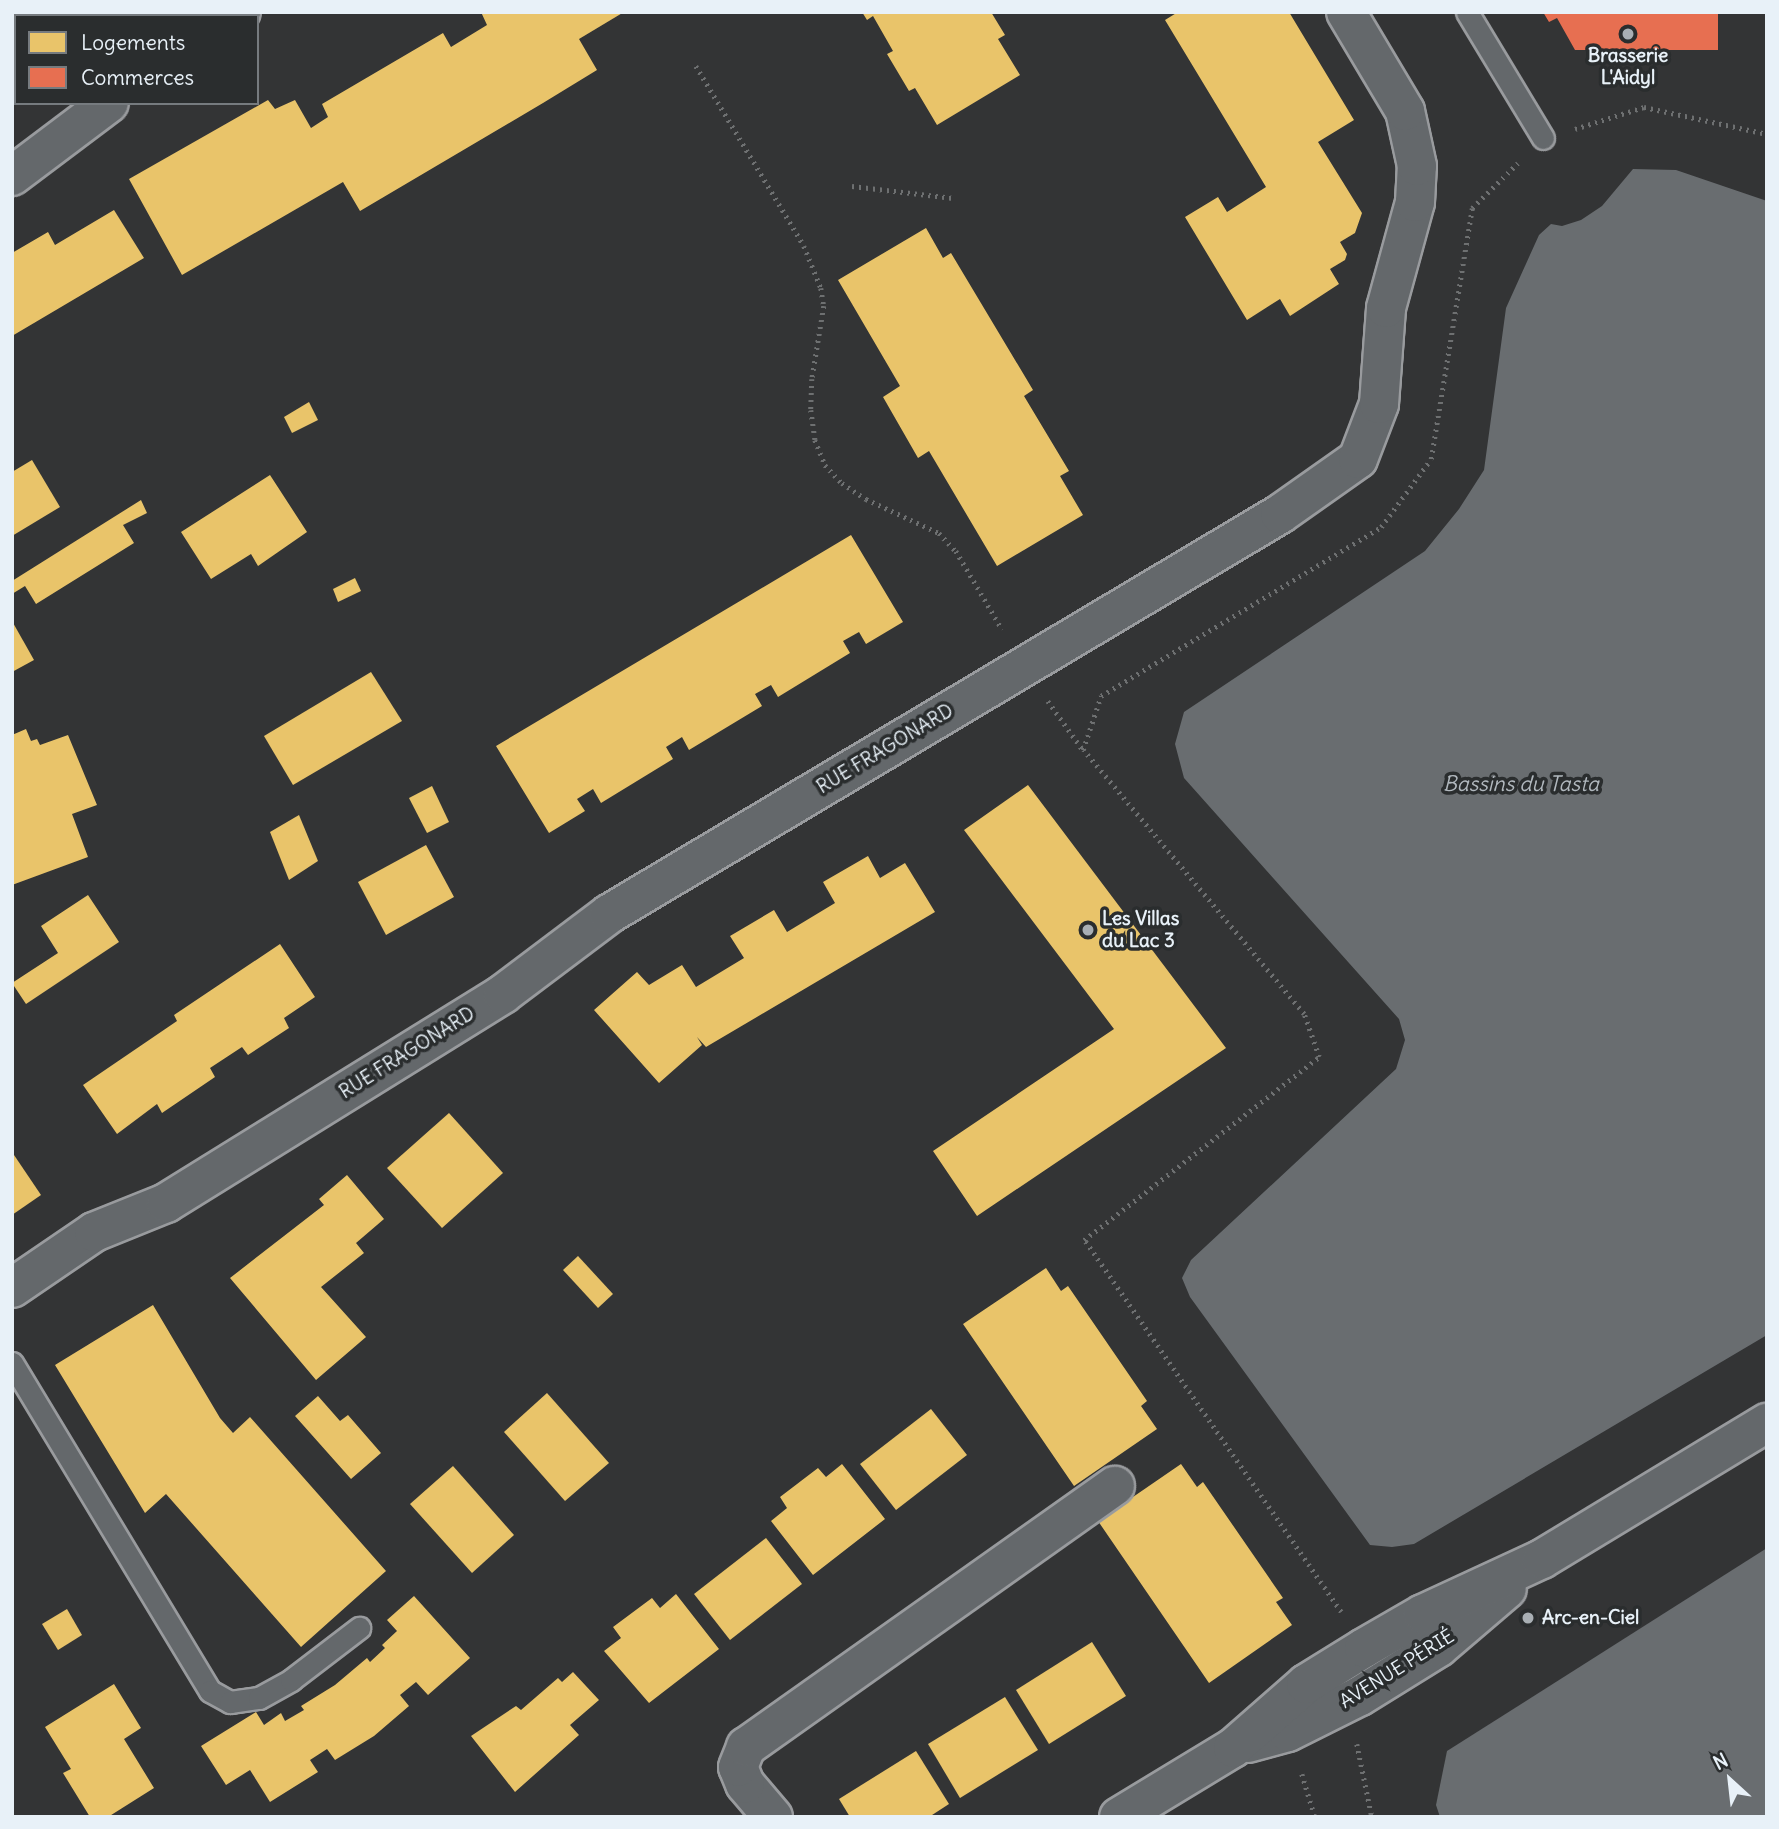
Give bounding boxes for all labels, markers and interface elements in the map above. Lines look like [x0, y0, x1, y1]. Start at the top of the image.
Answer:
legend [14, 14, 259, 105]
marker: Brasserie L'Aidyl [1620, 26, 1636, 42]
text: Logements [81, 29, 185, 56]
place label: Brasserie L'Aidyl [1588, 45, 1668, 89]
text: Commerces [81, 64, 194, 91]
street label: RUE FRAGONARD [813, 699, 957, 799]
water label: Bassins du Tasta [1443, 771, 1599, 797]
place label: Les Villas du Lac 3 [1102, 908, 1179, 952]
marker: Les Villas du Lac 3 [1080, 922, 1096, 938]
street label: RUE FRAGONARD [335, 1002, 479, 1104]
place label: Arc-en-Ciel [1542, 1607, 1639, 1629]
marker: Arc-en-Ciel [1520, 1610, 1536, 1626]
street label: AVENUE PÉRIÉ [1336, 1625, 1458, 1713]
north arrow [1695, 1745, 1765, 1815]
text: N [1709, 1748, 1732, 1775]

